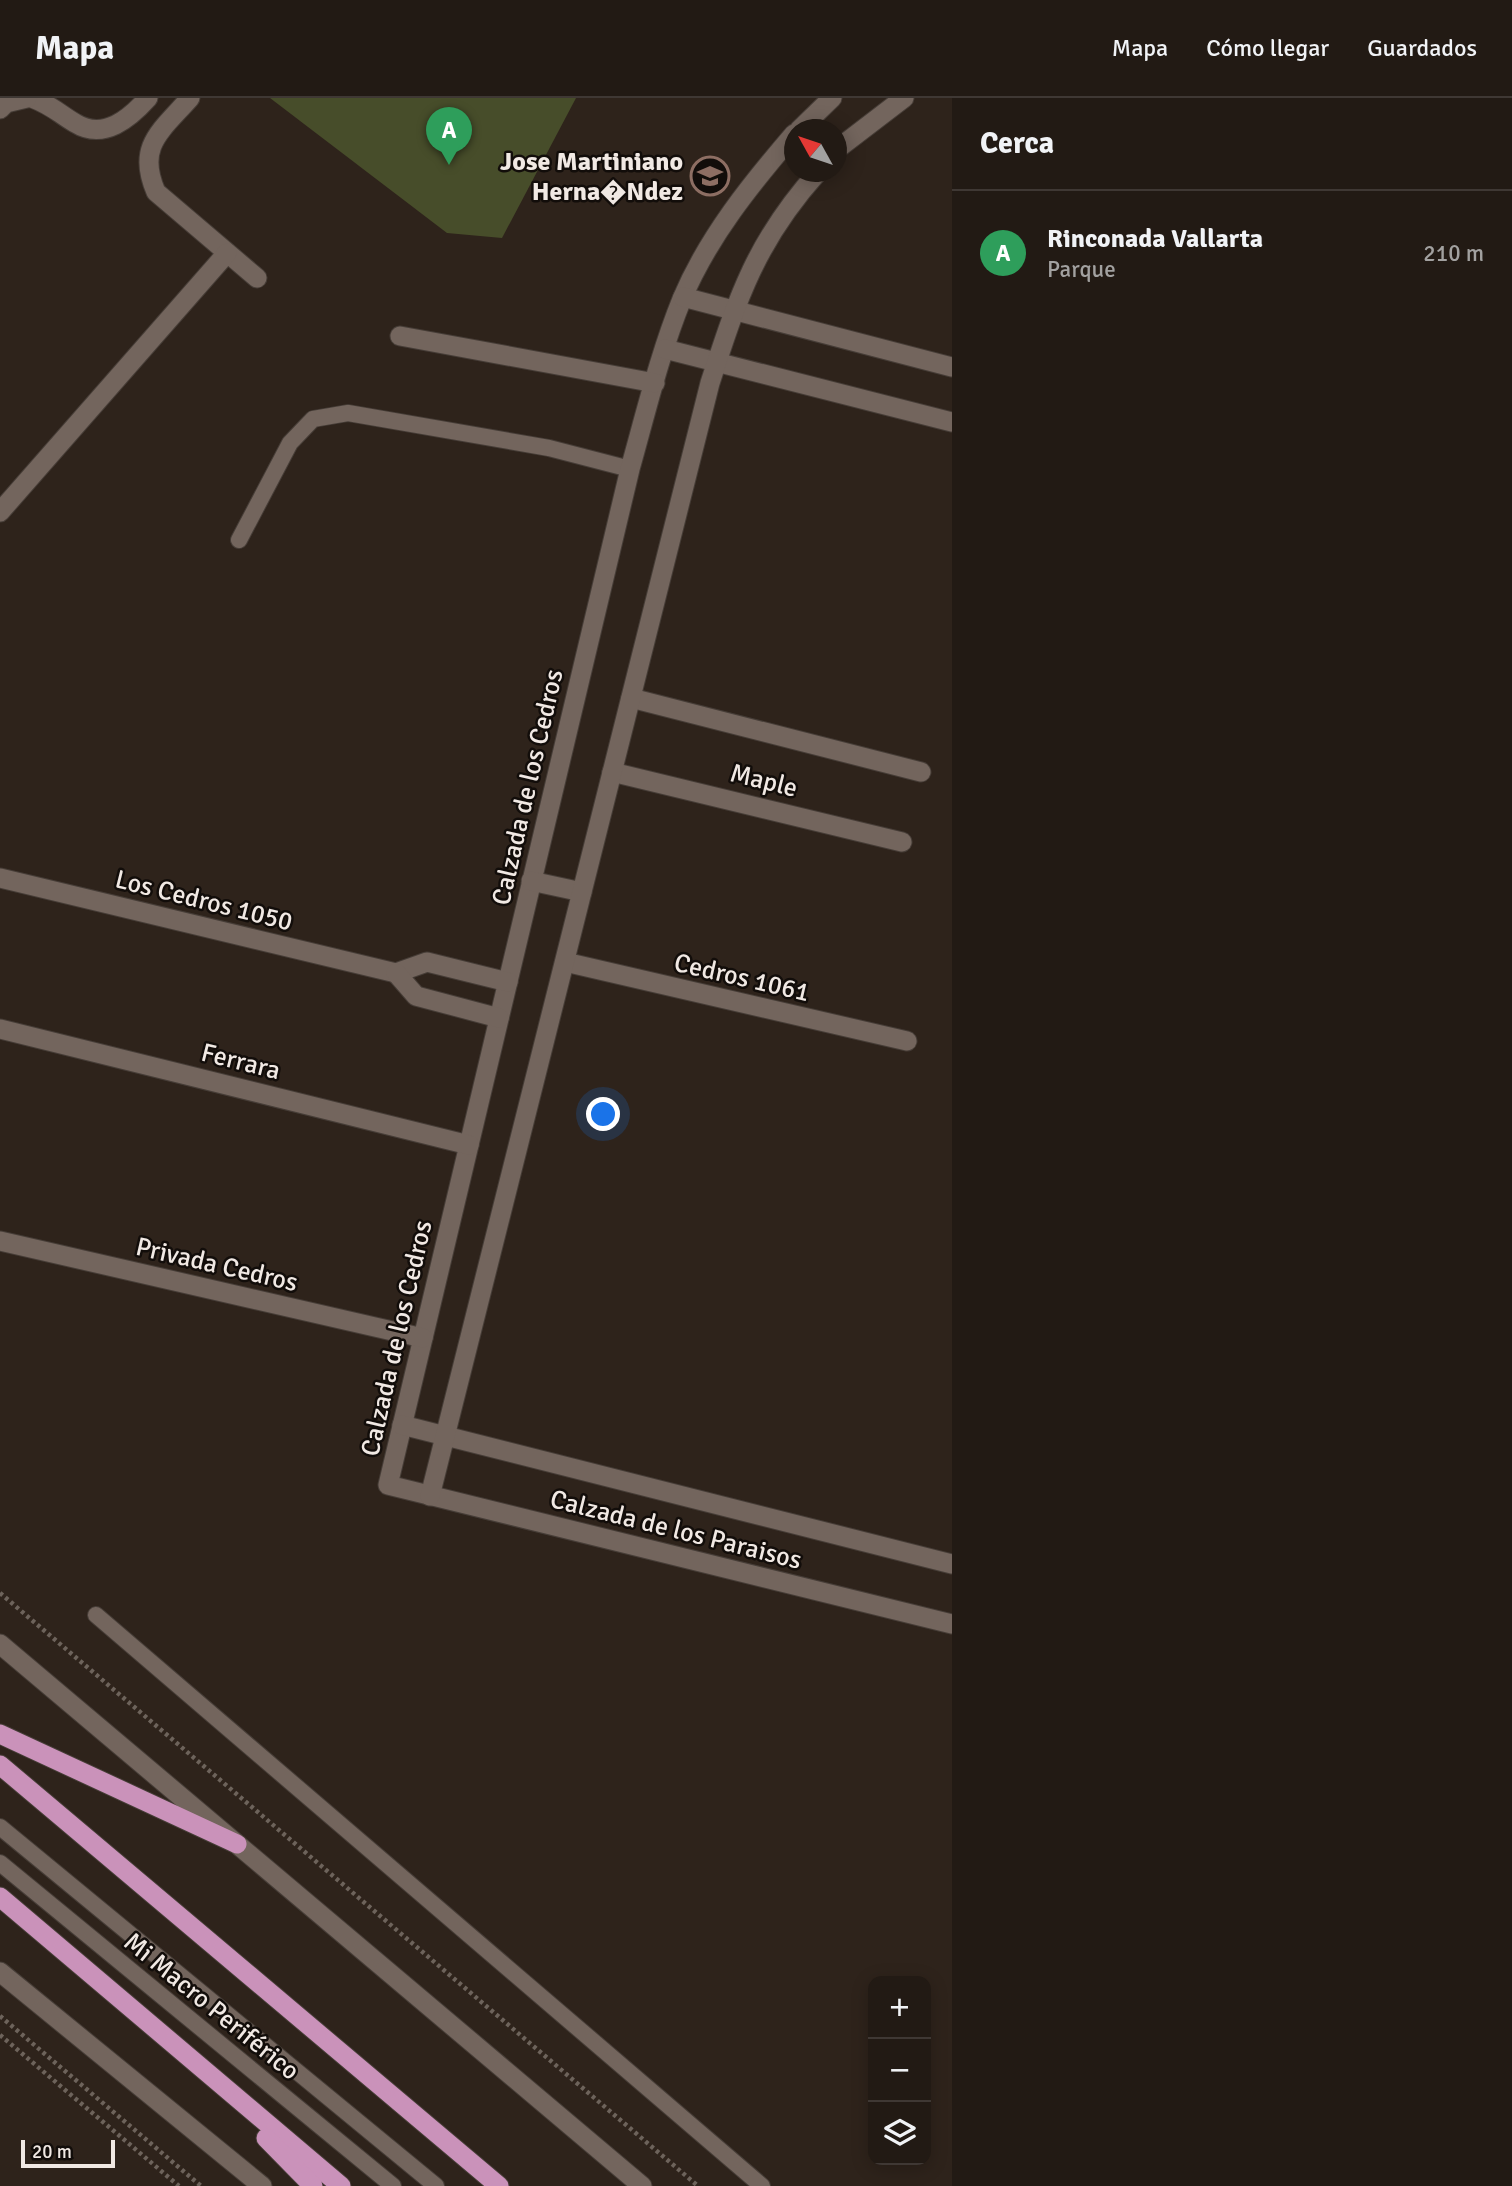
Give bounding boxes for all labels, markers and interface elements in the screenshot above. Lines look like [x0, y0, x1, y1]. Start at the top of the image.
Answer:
text: Mapa [35, 28, 114, 69]
text: Mapa [1112, 33, 1168, 63]
text: Cómo llegar [1206, 33, 1329, 63]
text: Guardados [1367, 33, 1477, 63]
pin: A [426, 107, 472, 165]
north arrow [784, 119, 847, 182]
text: Cerca [980, 125, 1054, 162]
place label: Jose Martiniano Herna�Ndez [500, 146, 683, 208]
school or university icon: Jose Martiniano Herna�Ndez [689, 155, 731, 197]
text: Rinconada Vallarta [1047, 223, 1263, 255]
text: A [996, 239, 1010, 268]
text: 210 m [1423, 239, 1484, 268]
text: Parque [1047, 255, 1116, 284]
street label: Calzada de los Cedros [485, 666, 571, 908]
street label: Maple [727, 757, 801, 805]
street label: Los Cedros 1050 [112, 863, 296, 938]
street label: Cedros 1061 [671, 947, 813, 1009]
street label: Ferrara [198, 1037, 284, 1087]
your location [586, 1097, 620, 1131]
street label: Calzada de los Cedros [354, 1217, 440, 1459]
street label: Privada Cedros [133, 1231, 301, 1299]
street label: Calzada de los Paraisos [547, 1483, 805, 1577]
street label: Mi Macro Periférico [117, 1926, 306, 2087]
map controls [868, 1976, 931, 2165]
button: + [868, 1976, 931, 2039]
button: − [868, 2039, 931, 2102]
button: layers [868, 2102, 931, 2165]
scale bar [21, 2137, 116, 2169]
text: 20 m [32, 2140, 72, 2164]

